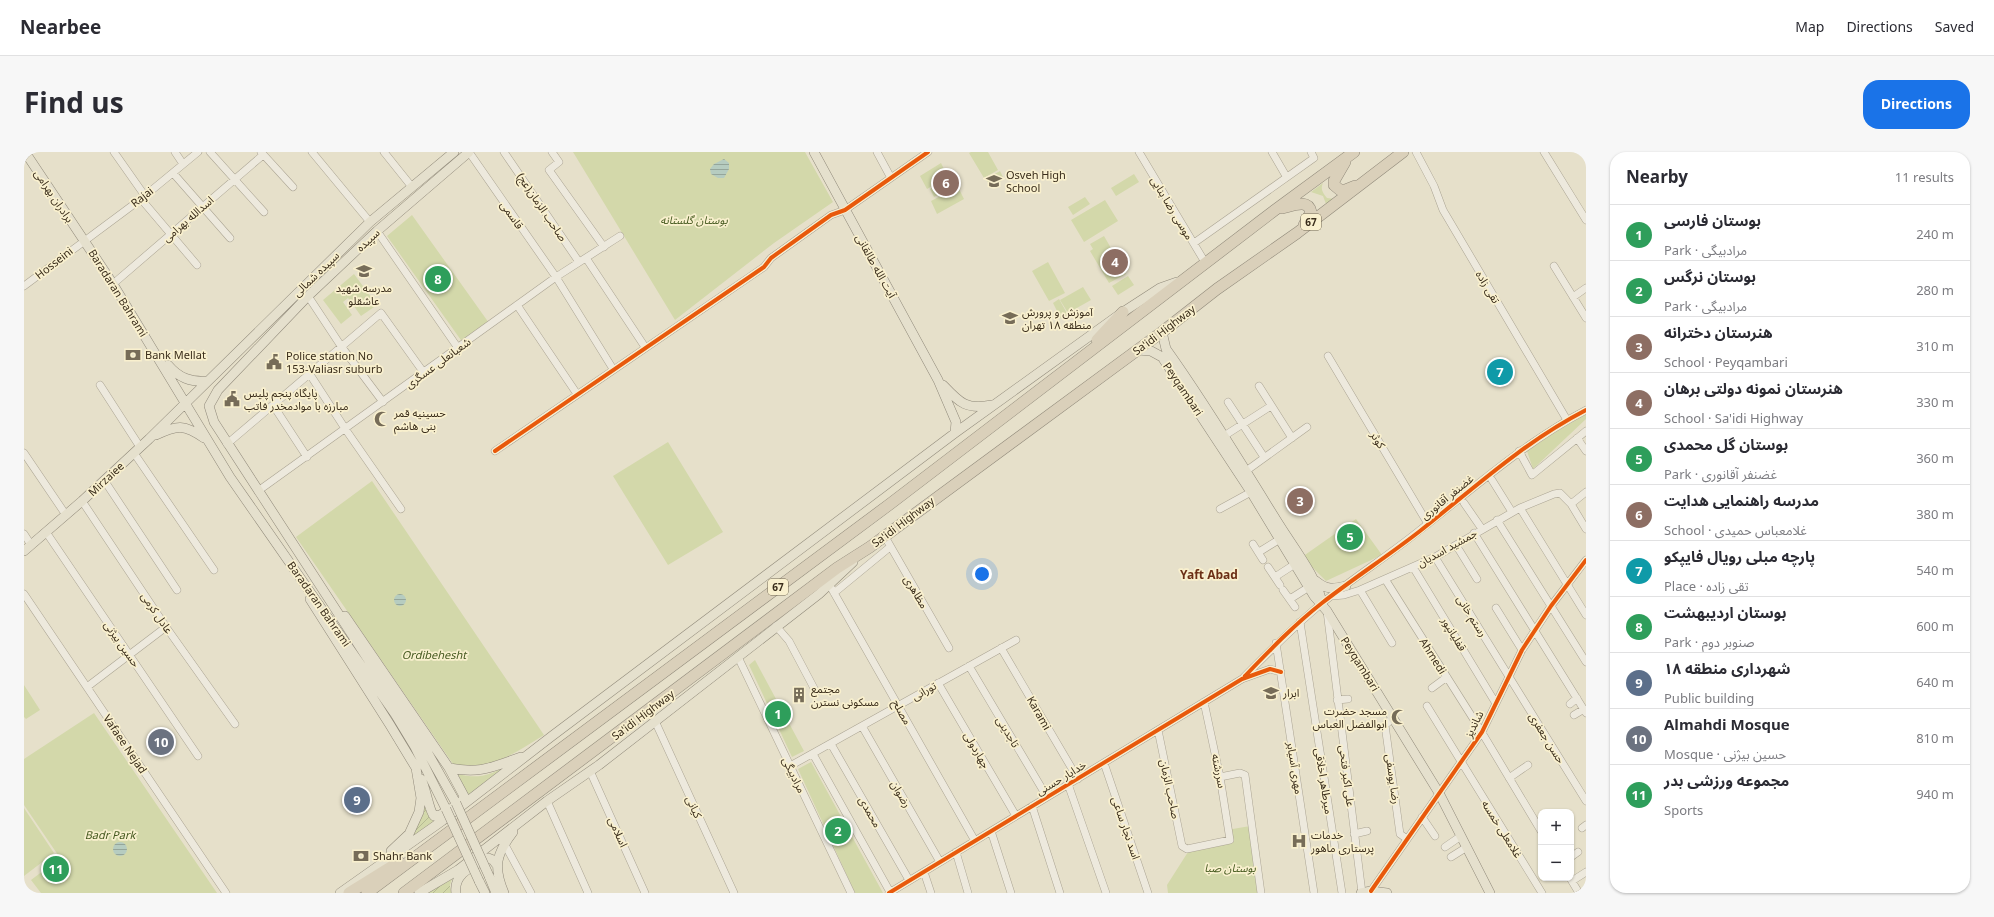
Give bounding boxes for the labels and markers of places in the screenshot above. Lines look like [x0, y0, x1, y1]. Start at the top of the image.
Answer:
place label: Osveh High School [1006, 164, 1066, 200]
pin: 6 [933, 168, 959, 198]
school or university icon: Osveh High School [985, 172, 1003, 190]
pin: 4 [1102, 247, 1128, 277]
school or university icon: مدرسه شهید عاشقلو [355, 262, 373, 280]
pin: 8 [425, 264, 451, 294]
place label: مدرسه شهید عاشقلو [336, 277, 392, 313]
place label: آموزش و پرورش منطقه ۱۸ تهران [1022, 301, 1094, 337]
school or university icon: آموزش و پرورش منطقه ۱۸ تهران [1001, 309, 1019, 327]
place label: Bank Mellat [145, 344, 206, 367]
place label: Police station No 153-Valiasr suburb [286, 345, 383, 381]
bank icon: Bank Mellat [124, 346, 142, 364]
public building icon: Police station No 153-Valiasr suburb [265, 353, 283, 371]
pin: 7 [1487, 357, 1513, 387]
place label: پایگاه پنجم پلیس مبارزه با موادمخدر فاتب [244, 382, 349, 418]
public building icon: پایگاه پنجم پلیس مبارزه با موادمخدر فاتب [223, 390, 241, 408]
place label: حسینیه قمر بنی هاشم [393, 402, 446, 438]
mosque icon: حسینیه قمر بنی هاشم [373, 410, 391, 428]
pin: 3 [1287, 486, 1313, 516]
pin: 5 [1337, 522, 1363, 552]
place label: مجتمع مسکونی نسترن [811, 678, 879, 714]
place label: ابرار [1282, 682, 1299, 705]
school or university icon: ابرار [1262, 684, 1280, 702]
building icon: مجتمع مسکونی نسترن [790, 686, 808, 704]
pin: 1 [765, 699, 791, 729]
place label: مسجد حضرت ابوالفضل العباس [1312, 700, 1387, 736]
mosque icon: مسجد حضرت ابوالفضل العباس [1390, 708, 1408, 726]
pin: 10 [148, 727, 174, 757]
pin: 9 [344, 785, 370, 815]
pin: 2 [825, 816, 851, 846]
place label: خدمات پرستاری ماهور [1310, 824, 1374, 860]
hospital icon: خدمات پرستاری ماهور [1290, 832, 1308, 850]
place label: Shahr Bank [373, 845, 432, 868]
bank icon: Shahr Bank [352, 847, 370, 865]
pin: 11 [43, 854, 69, 884]

